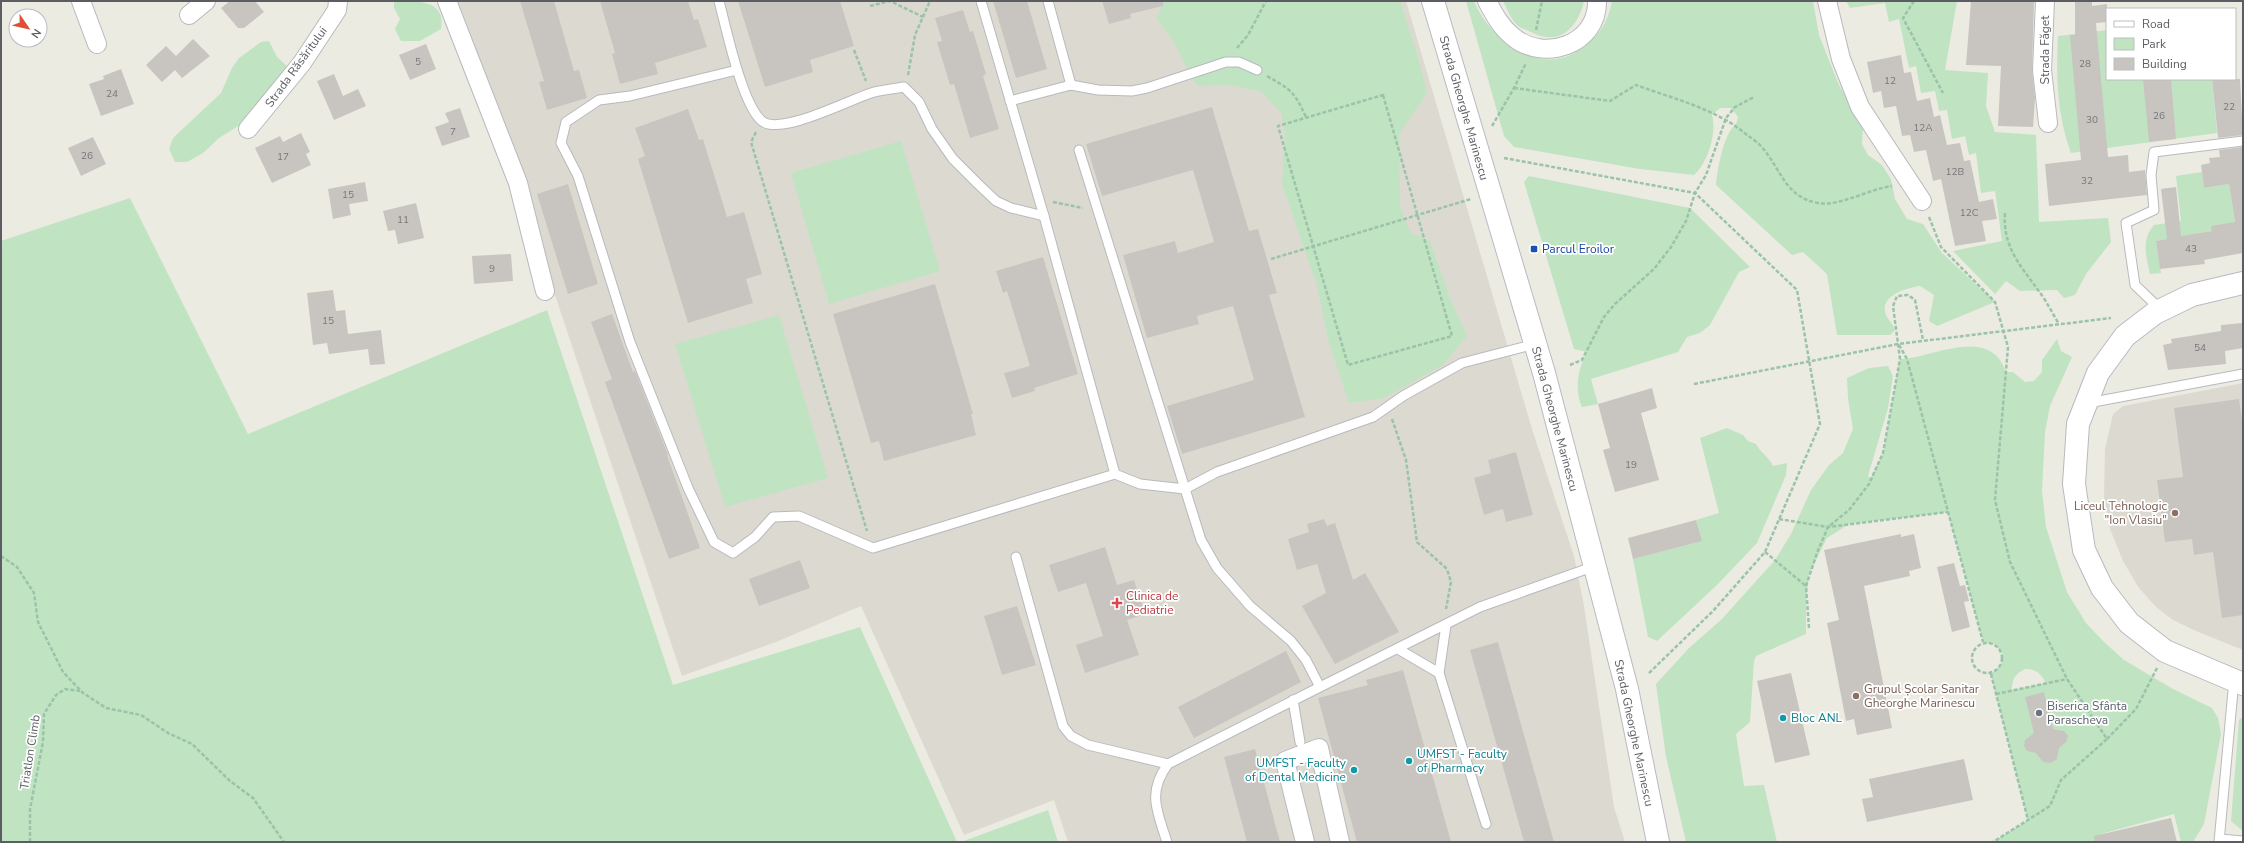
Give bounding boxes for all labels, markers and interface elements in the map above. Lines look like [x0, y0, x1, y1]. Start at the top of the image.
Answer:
north arrow [8, 8, 48, 48]
legend [2106, 8, 2236, 80]
street label: Strada Făget [2037, 15, 2053, 84]
text: Road [2142, 16, 2170, 32]
street label: Strada Răsăritului [261, 23, 331, 111]
text: N [27, 26, 44, 41]
street label: Strada Gheorghe Marinescu [1436, 34, 1492, 182]
text: Park [2142, 36, 2167, 52]
house number: 5 [415, 55, 421, 69]
text: Building [2142, 56, 2187, 72]
house number: 28 [2079, 57, 2091, 71]
house number: 12 [1884, 74, 1896, 88]
house number: 24 [106, 87, 118, 101]
house number: 22 [2223, 100, 2235, 114]
house number: 26 [2153, 109, 2165, 123]
house number: 30 [2086, 113, 2098, 127]
house number: 12A [1913, 121, 1933, 135]
house number: 7 [450, 125, 456, 139]
house number: 26 [81, 149, 93, 163]
house number: 17 [277, 150, 289, 164]
house number: 12B [1946, 165, 1965, 179]
house number: 32 [2081, 174, 2093, 188]
house number: 15 [342, 188, 354, 202]
house number: 12C [1960, 206, 1979, 220]
house number: 11 [397, 213, 409, 227]
place label: Parcul Eroilor [1542, 241, 1615, 257]
house number: 43 [2185, 242, 2197, 256]
marker: Parcul Eroilor [1529, 244, 1539, 254]
house number: 9 [489, 262, 495, 276]
house number: 15 [322, 314, 334, 328]
house number: 54 [2194, 341, 2206, 355]
street label: Strada Gheorghe Marinescu [1528, 345, 1582, 493]
house number: 19 [1625, 458, 1637, 472]
place label: Liceul Tehnologic "Ion Vlasiu" [2074, 498, 2167, 528]
marker: Liceul Tehnologic "Ion Vlasiu" [2170, 508, 2180, 518]
place label: Clinica de Pediatrie [1126, 588, 1178, 618]
marker: Clinica de Pediatrie [1111, 597, 1123, 609]
street label: Strada Gheorghe Marinescu [1611, 658, 1657, 808]
place label: Grupul Școlar Sanitar Gheorghe Marinescu [1864, 681, 1980, 711]
marker: Grupul Școlar Sanitar Gheorghe Marinescu [1851, 691, 1861, 701]
place label: Biserica Sfânta Parascheva [2047, 698, 2127, 728]
marker: Biserica Sfânta Parascheva [2034, 708, 2044, 718]
place label: Bloc ANL [1791, 710, 1843, 726]
street label: Triatlon Climb [16, 713, 44, 791]
marker: Bloc ANL [1778, 713, 1788, 723]
place label: UMFST - Faculty of Pharmacy [1417, 746, 1508, 776]
place label: UMFST - Faculty of Dental Medicine [1245, 755, 1347, 785]
marker: UMFST - Faculty of Pharmacy [1404, 756, 1414, 766]
marker: UMFST - Faculty of Dental Medicine [1349, 765, 1359, 775]

